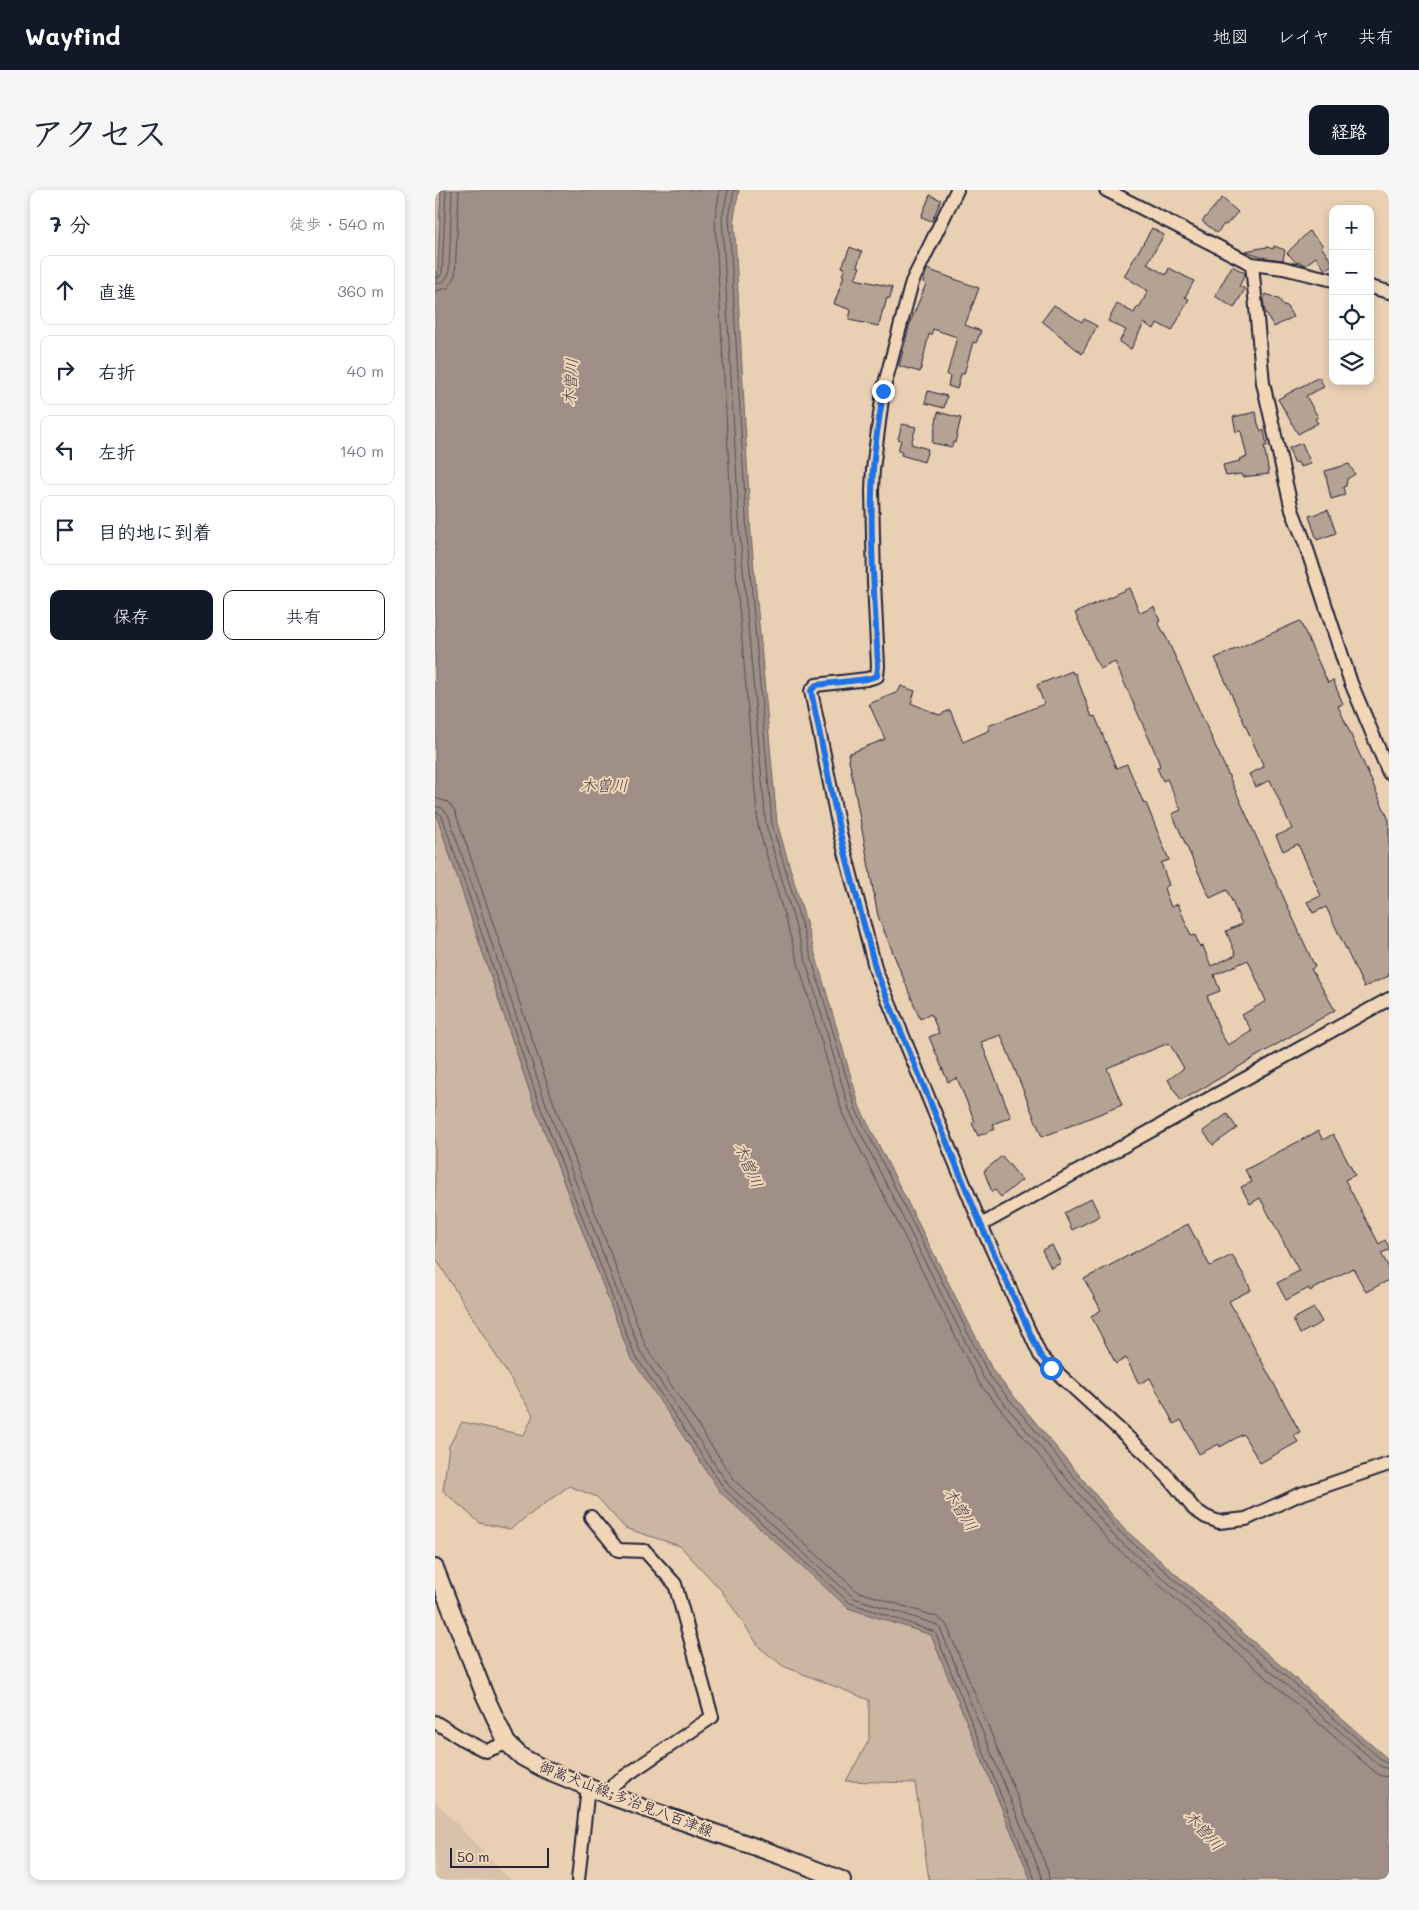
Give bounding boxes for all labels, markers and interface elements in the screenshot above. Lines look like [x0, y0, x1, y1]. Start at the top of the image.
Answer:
text: Wayfind [25, 20, 121, 51]
text: 地図 [1213, 24, 1249, 48]
text: レイヤ [1277, 24, 1330, 48]
text: 共有 [1358, 24, 1394, 48]
button: 経路 [1309, 105, 1389, 155]
text: アクセス [30, 109, 168, 155]
map controls [1329, 205, 1374, 385]
button: + [1329, 205, 1374, 250]
text: 7 分 [50, 210, 90, 237]
text: 徒歩 · 540 m [289, 213, 385, 234]
button: − [1329, 250, 1374, 295]
icon: ahead [51, 276, 79, 304]
text: 直進 [98, 279, 136, 304]
text: 360 m [337, 280, 384, 301]
button: locate [1329, 295, 1374, 340]
button: layers [1329, 340, 1374, 385]
icon: right [51, 356, 79, 384]
water label: 木曽川 [557, 357, 582, 407]
text: 右折 [98, 359, 136, 384]
text: 40 m [347, 360, 384, 381]
route end [872, 380, 895, 403]
icon: left [51, 436, 79, 464]
text: 左折 [98, 439, 136, 464]
text: 140 m [340, 440, 384, 461]
icon: arrive [51, 516, 79, 544]
text: 目的地に到着 [98, 519, 212, 544]
button: 保存 [50, 590, 213, 640]
button: 共有 [223, 590, 385, 640]
water label: 木曽川 [580, 774, 628, 795]
water label: 木曽川 [730, 1139, 769, 1191]
route start [1040, 1357, 1063, 1380]
water label: 木曽川 [940, 1483, 983, 1535]
street label: 御嵩犬山線;多治見八百津線 [536, 1756, 716, 1841]
water label: 木曽川 [1181, 1805, 1228, 1855]
scale bar [450, 1845, 549, 1868]
text: 50 m [457, 1847, 489, 1866]

